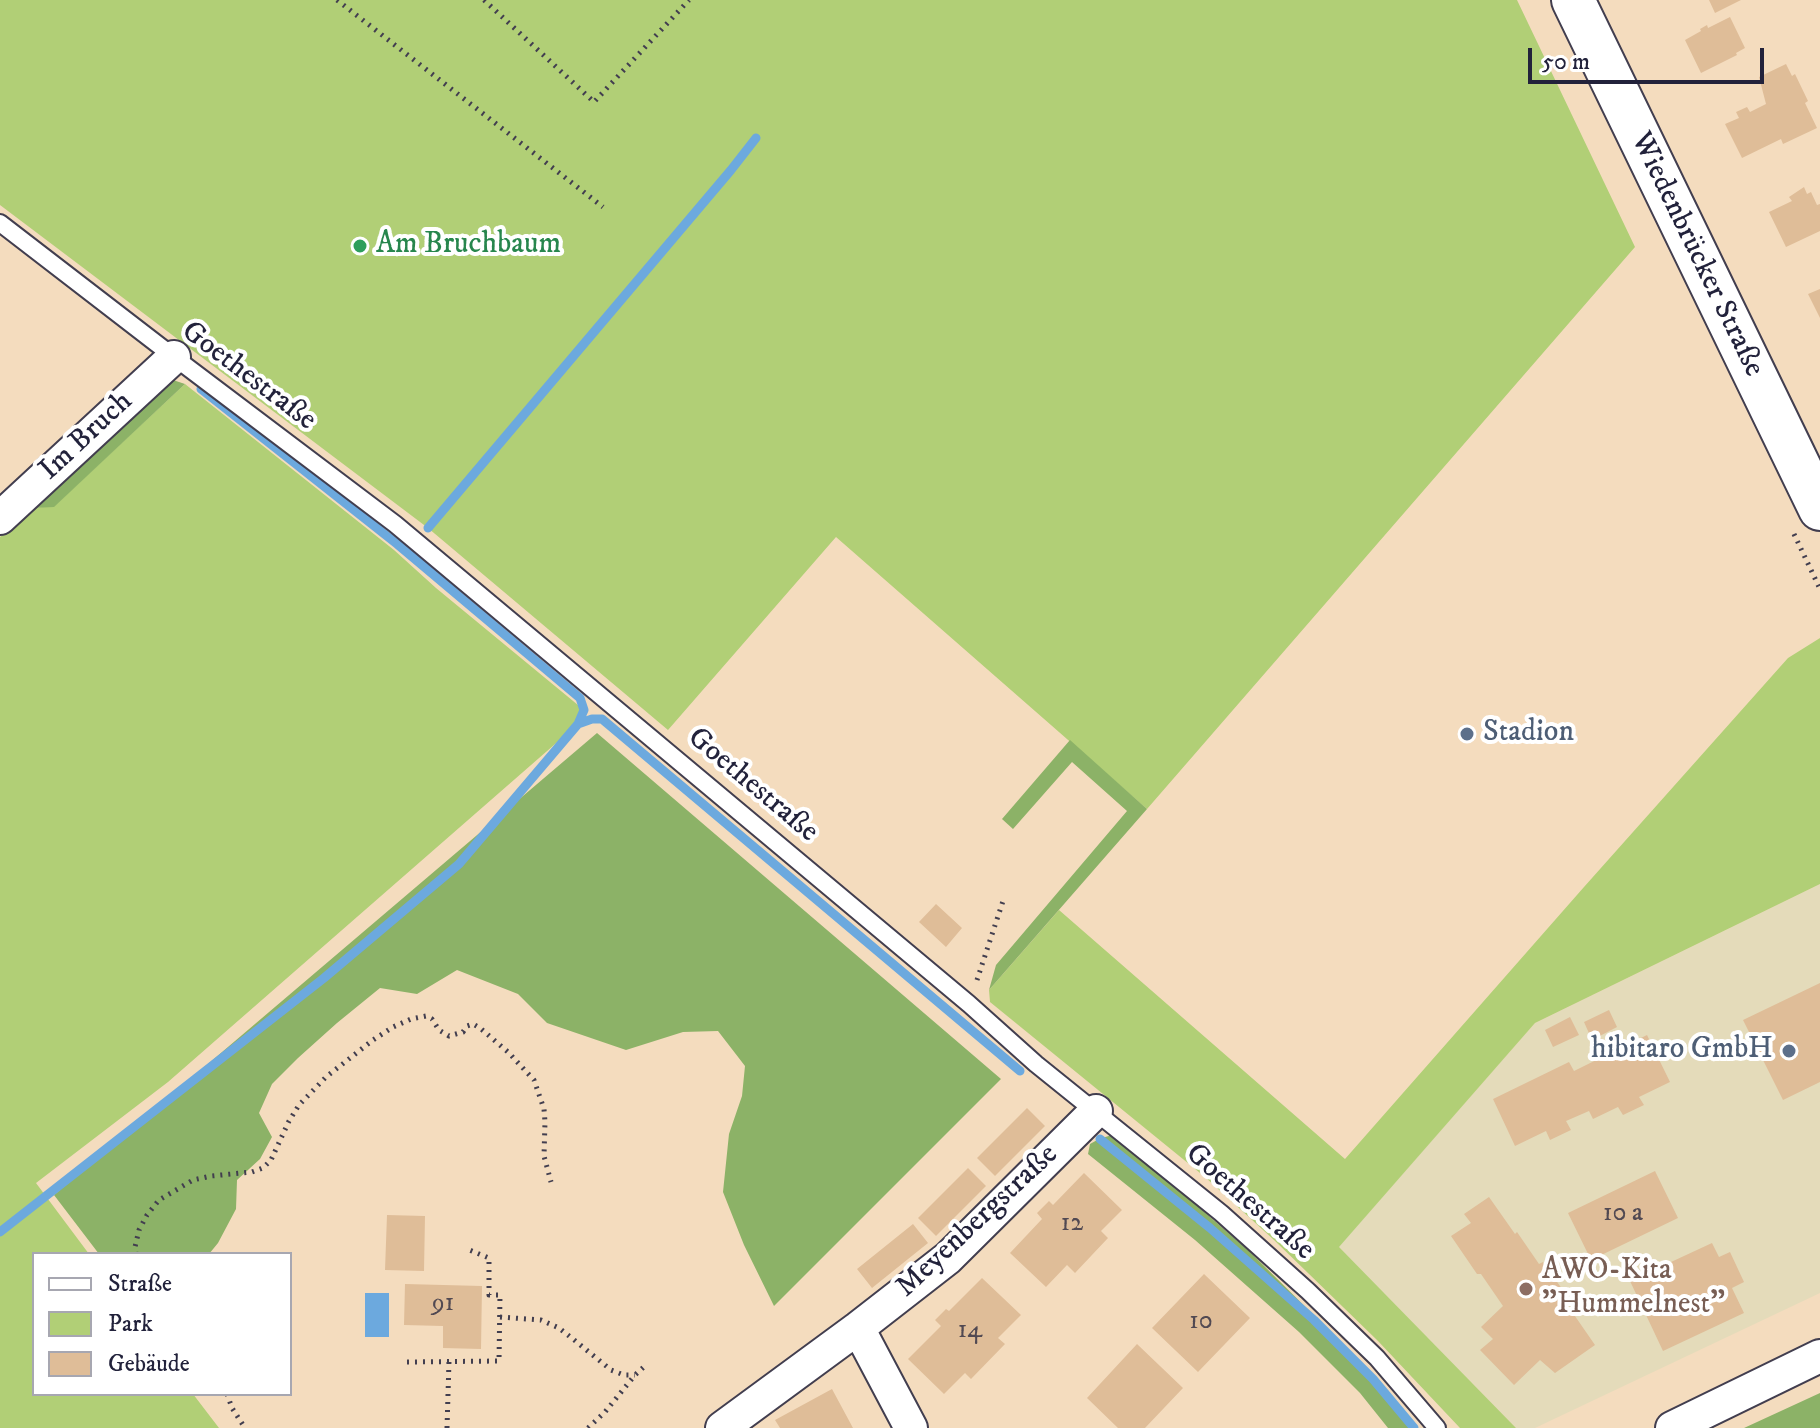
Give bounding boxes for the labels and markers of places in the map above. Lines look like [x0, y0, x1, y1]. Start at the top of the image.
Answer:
place label: Am Bruchbaum [376, 228, 561, 264]
marker: Am Bruchbaum [351, 237, 369, 255]
place label: Stadion [1483, 716, 1574, 752]
marker: Stadion [1458, 725, 1476, 743]
place label: hibitaro GmbH [1591, 1033, 1773, 1069]
marker: hibitaro GmbH [1780, 1042, 1798, 1060]
place label: AWO-Kita "Hummelnest" [1542, 1254, 1725, 1324]
marker: AWO-Kita "Hummelnest" [1517, 1280, 1535, 1298]

